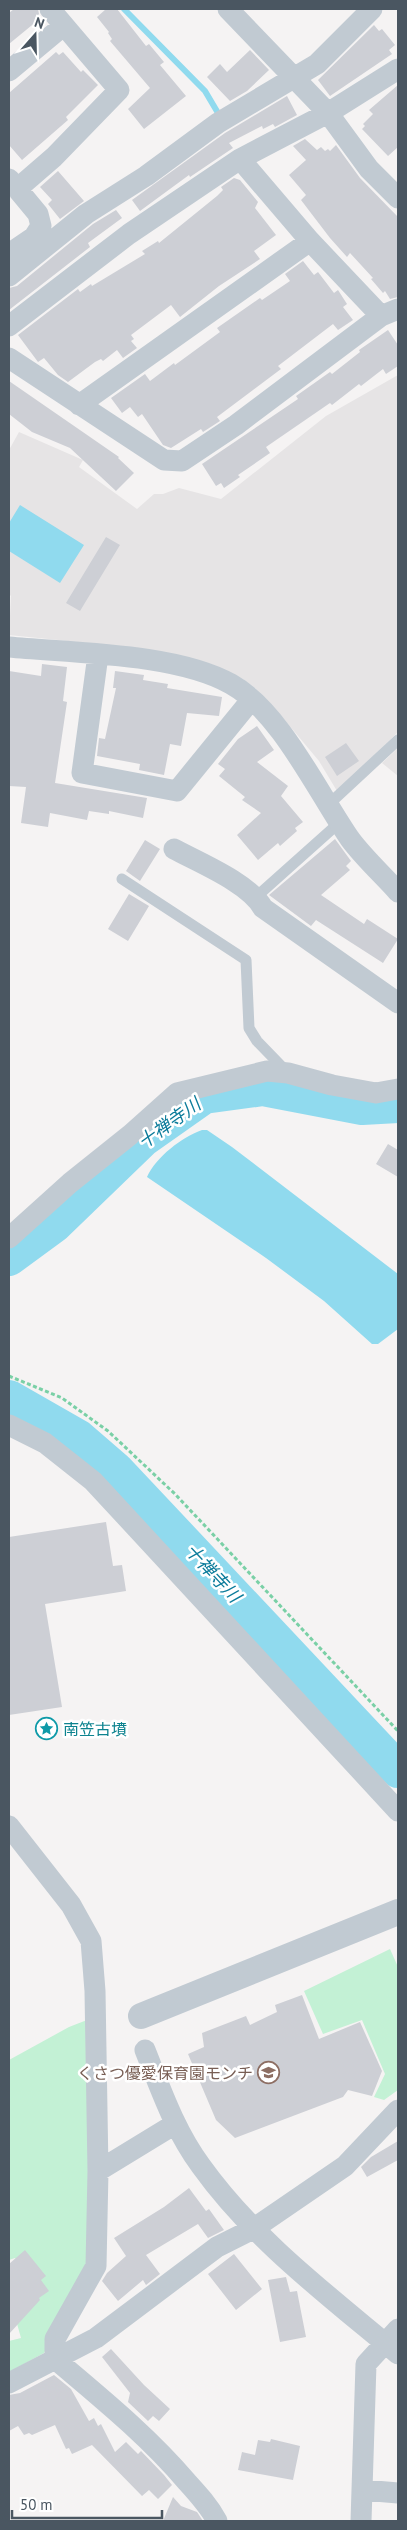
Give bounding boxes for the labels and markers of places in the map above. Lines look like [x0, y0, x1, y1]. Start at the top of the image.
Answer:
place icon: 南笠古墳 [35, 1717, 59, 1741]
place label: 南笠古墳 [63, 1719, 127, 1739]
school or university icon: くさつ優愛保育園モンチ [257, 2061, 281, 2085]
place label: くさつ優愛保育園モンチ [77, 2063, 253, 2083]

